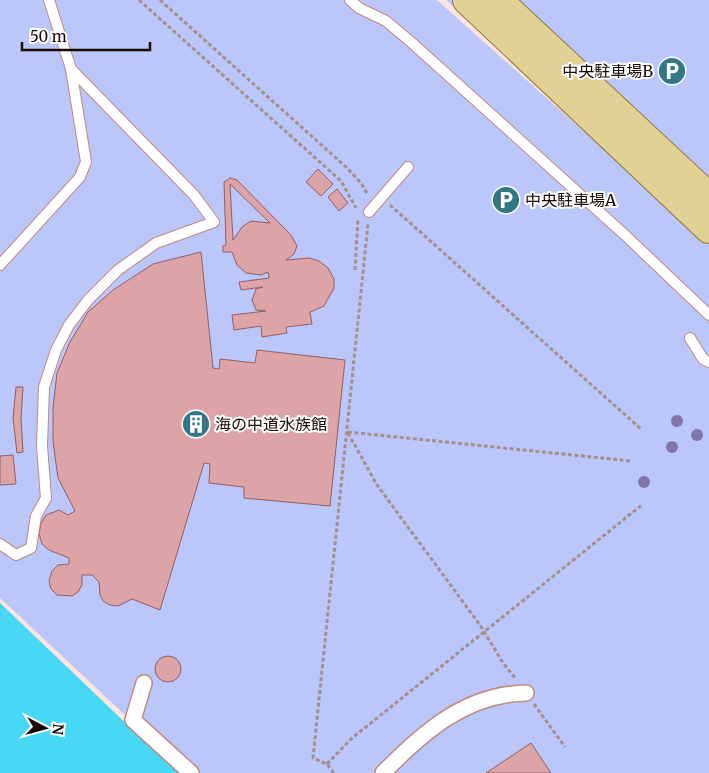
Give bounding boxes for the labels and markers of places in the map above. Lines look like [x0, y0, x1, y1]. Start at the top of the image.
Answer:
parking icon: 中央駐車場B [657, 56, 687, 86]
place label: 中央駐車場B [562, 61, 653, 81]
parking icon: 中央駐車場A [491, 185, 521, 215]
place label: 中央駐車場A [525, 190, 617, 210]
building icon: 海の中道水族館 [181, 409, 211, 439]
place label: 海の中道水族館 [215, 414, 327, 434]

